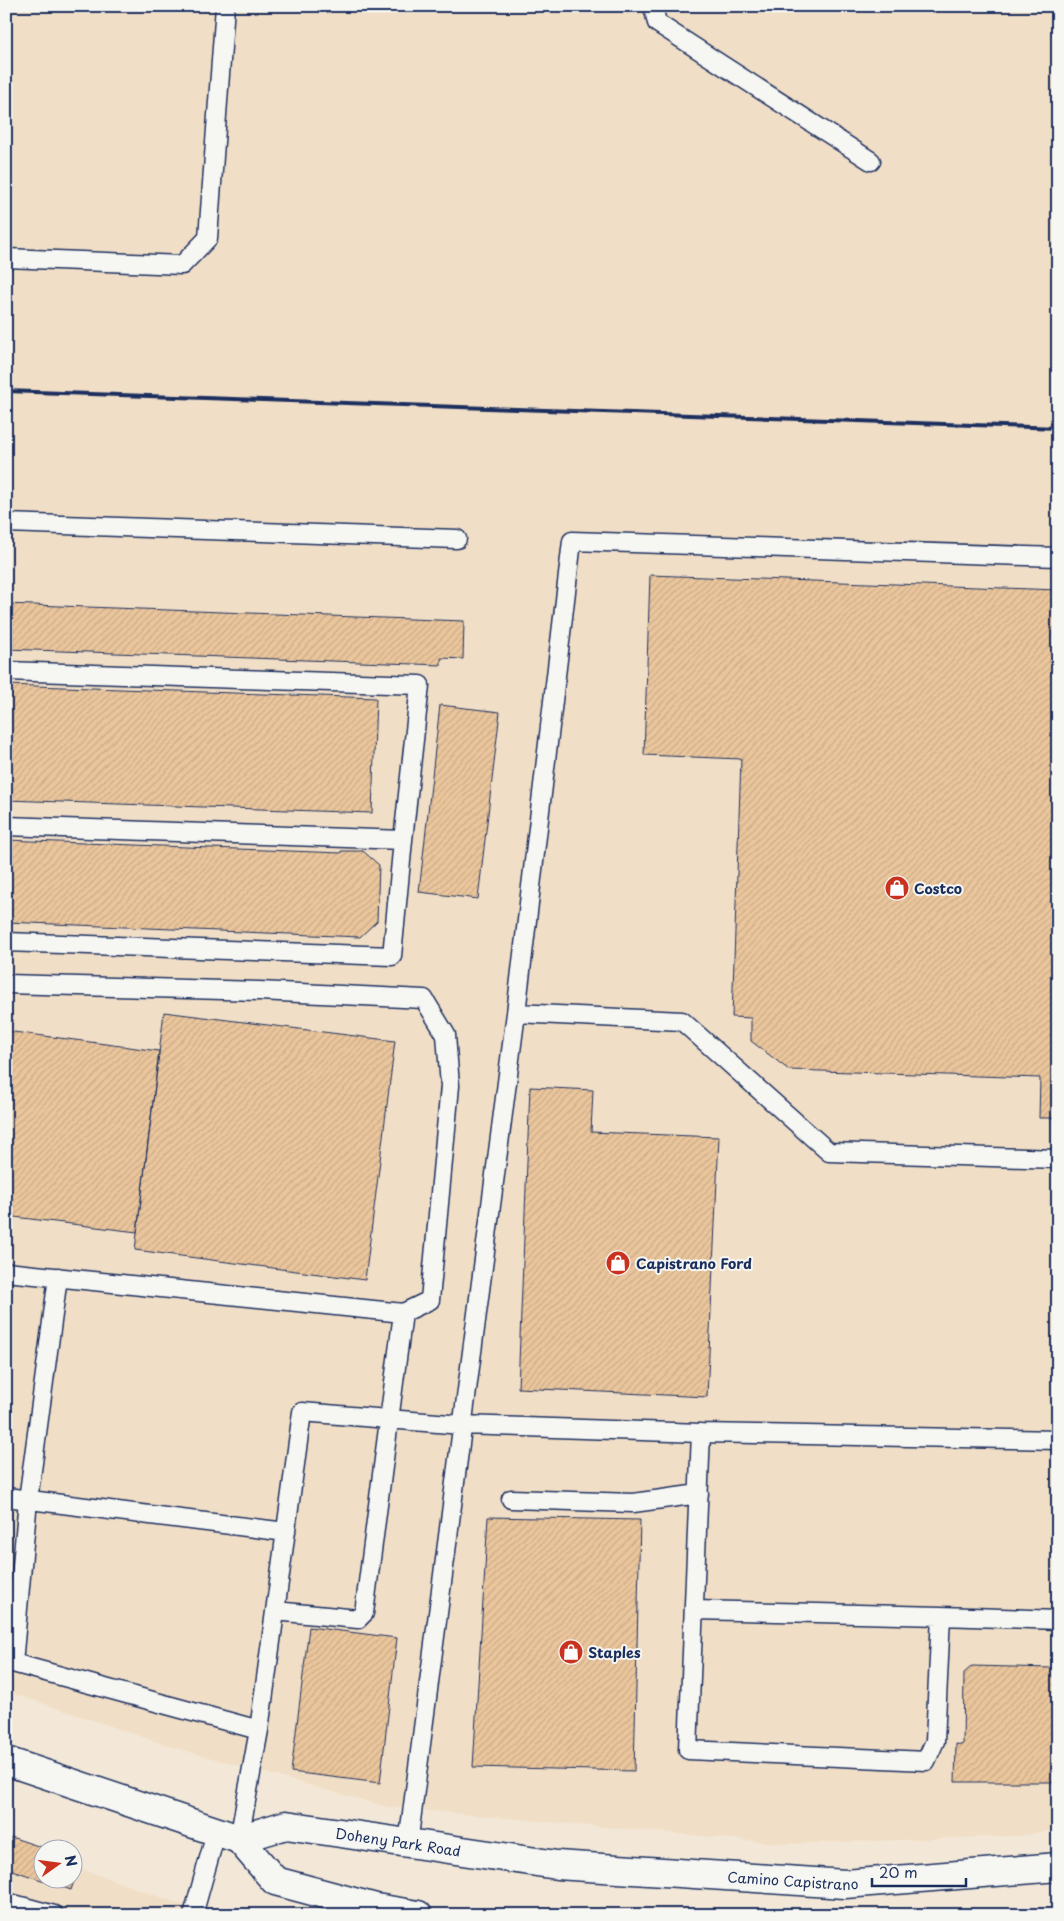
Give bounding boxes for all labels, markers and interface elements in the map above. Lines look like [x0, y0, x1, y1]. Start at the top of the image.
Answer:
shop icon: Costco [884, 875, 910, 901]
place label: Costco [914, 878, 962, 899]
shop icon: Capistrano Ford [605, 1250, 631, 1276]
place label: Capistrano Ford [636, 1253, 752, 1274]
shop icon: Staples [558, 1639, 584, 1665]
place label: Staples [588, 1642, 641, 1663]
street label: Doheny Park Road [334, 1822, 462, 1861]
north arrow [32, 1838, 82, 1888]
text: N [60, 1853, 83, 1869]
scale bar [872, 1856, 965, 1888]
text: 20 m [879, 1860, 918, 1883]
street label: Camino Capistrano [727, 1866, 859, 1895]

